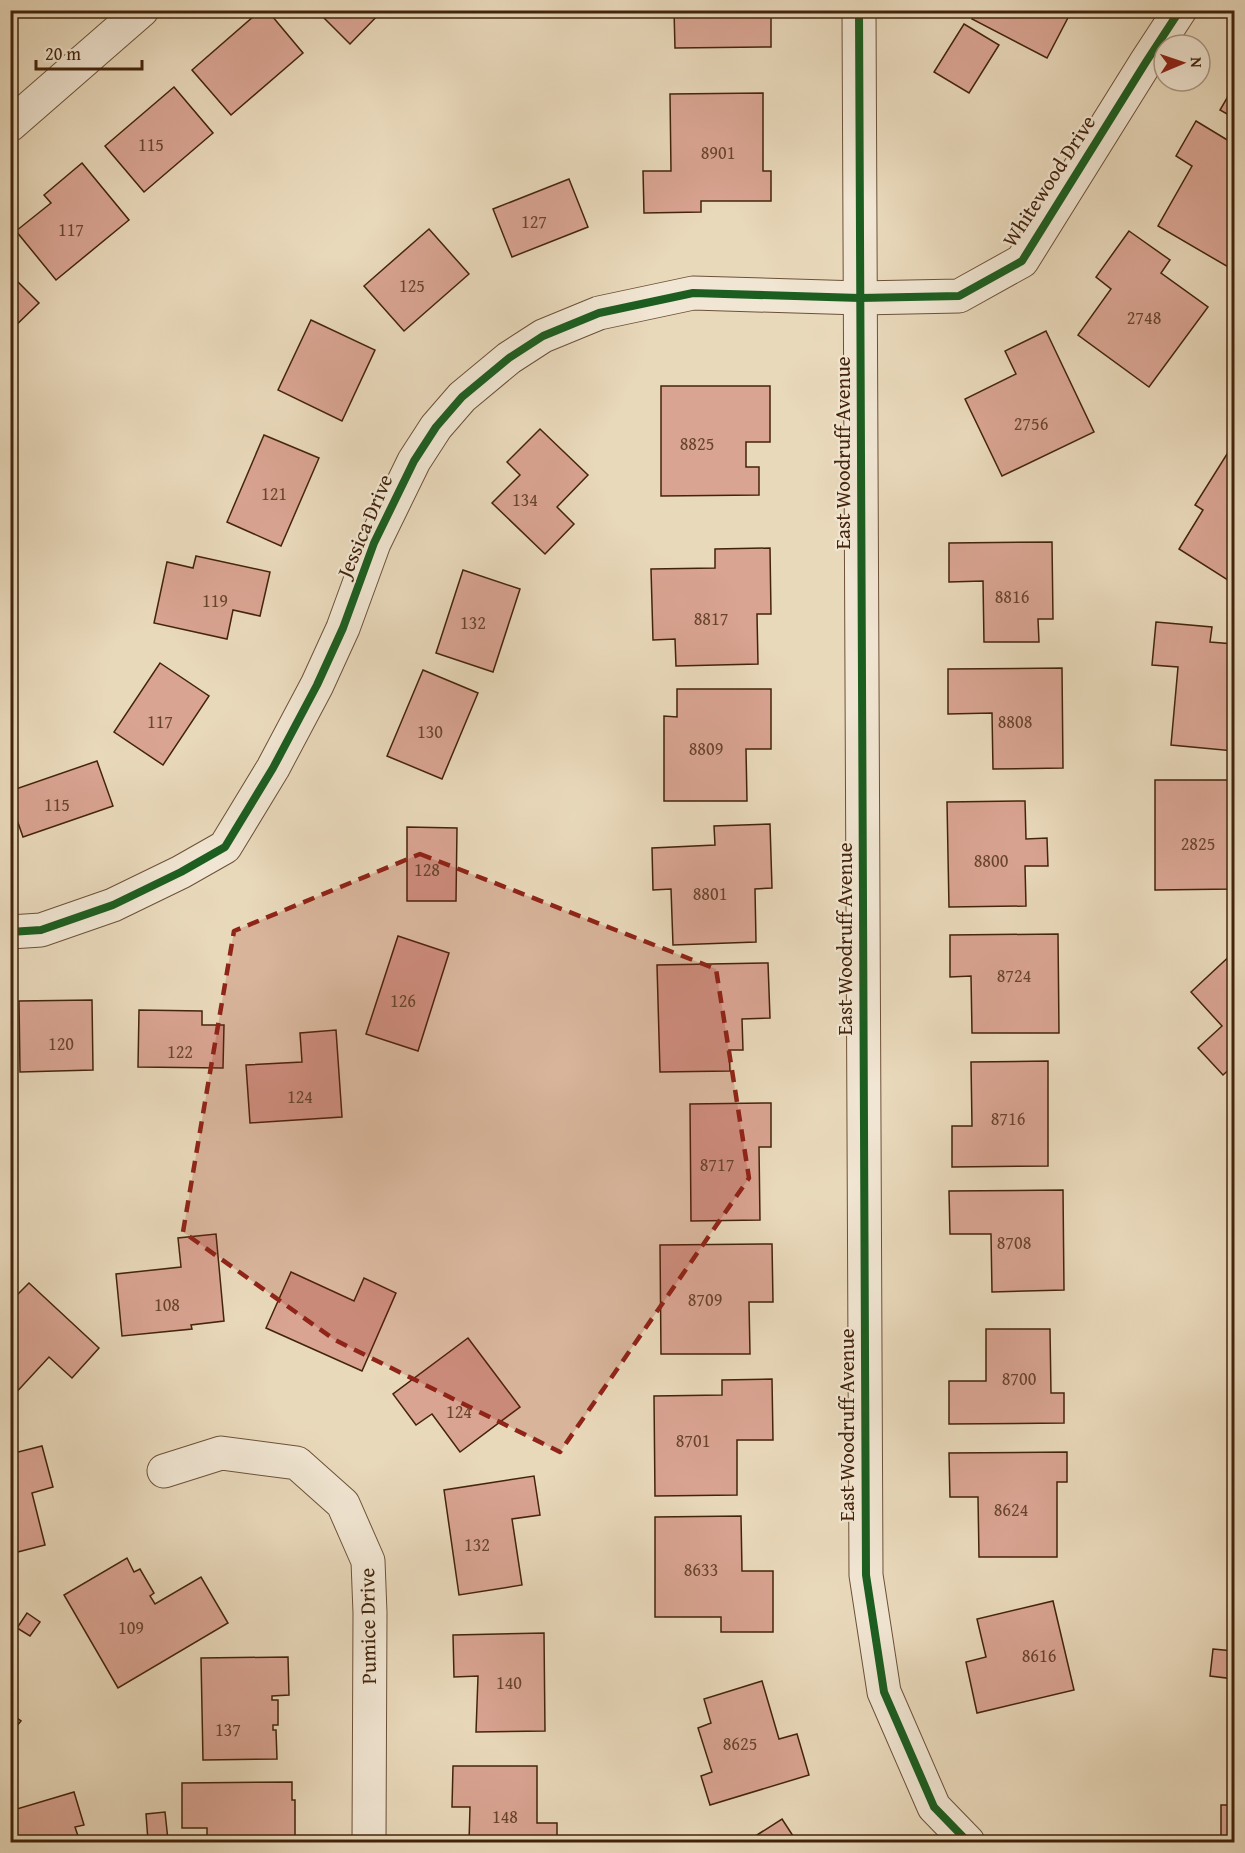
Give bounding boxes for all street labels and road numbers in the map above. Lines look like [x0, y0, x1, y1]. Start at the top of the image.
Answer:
street label: Whitewood Drive [994, 109, 1103, 253]
street label: East Woodruff Avenue [827, 356, 858, 550]
street label: Jessica Drive [328, 469, 400, 585]
street label: East Woodruff Avenue [829, 842, 860, 1036]
street label: East Woodruff Avenue [831, 1328, 862, 1522]
street label: Pumice Drive [351, 1567, 384, 1685]

